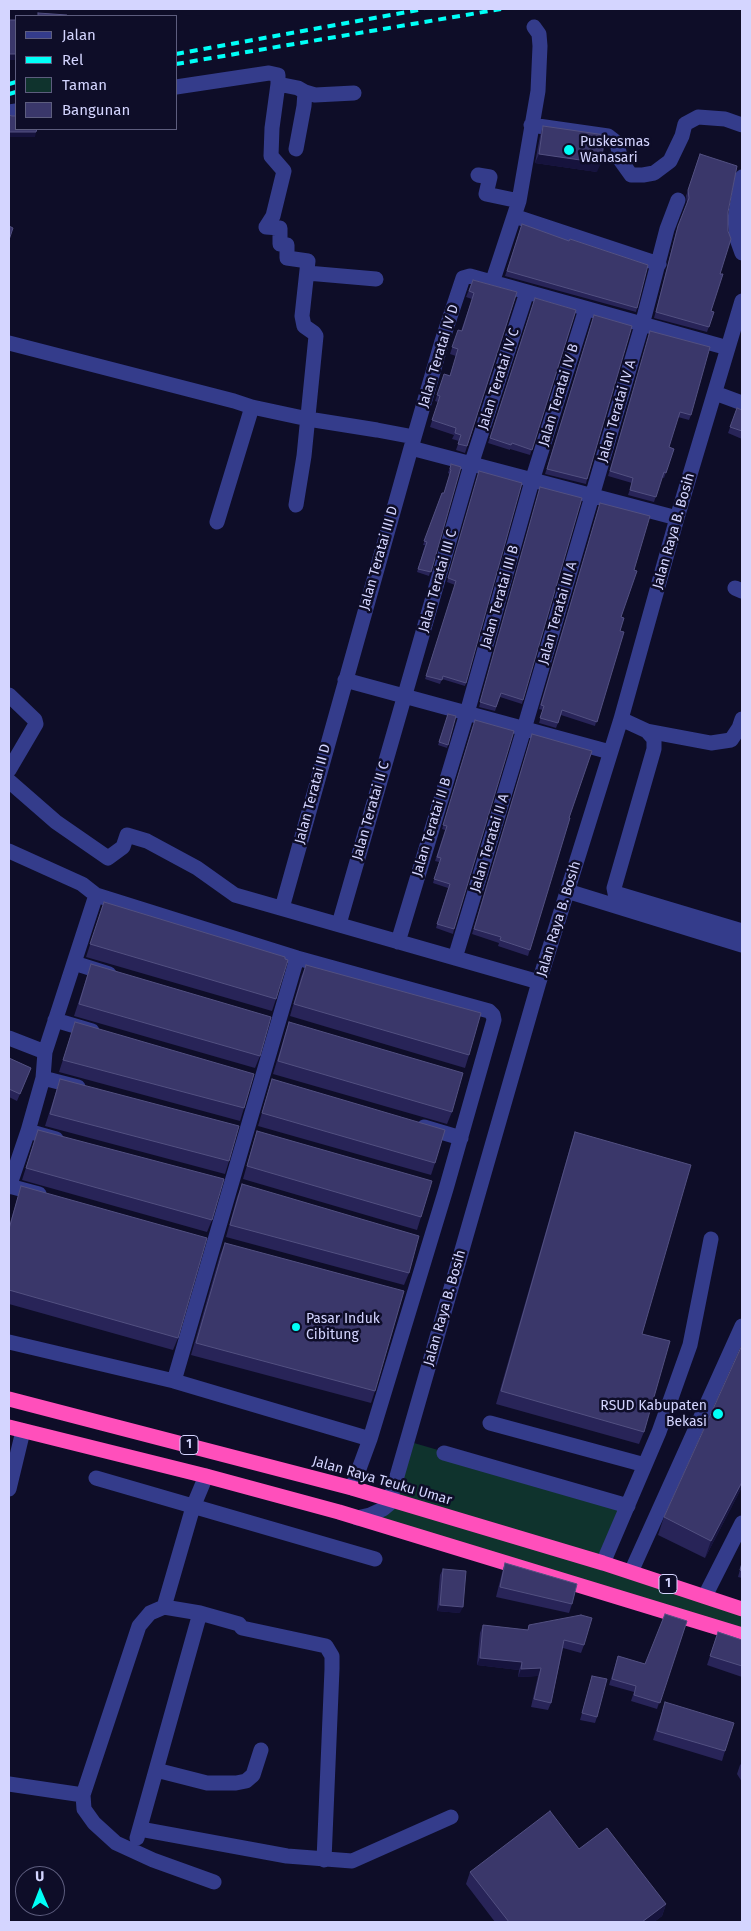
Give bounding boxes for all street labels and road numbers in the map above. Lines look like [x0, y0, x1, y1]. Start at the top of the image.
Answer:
street label: Jalan Teratai IV D [415, 302, 463, 410]
street label: Jalan Teratai IV C [475, 326, 523, 432]
street label: Jalan Teratai IV B [535, 342, 583, 448]
street label: Jalan Teratai IV A [594, 358, 640, 464]
street label: Jalan Raya B. Bosih [649, 471, 699, 591]
street label: Jalan Teratai III D [356, 504, 402, 612]
street label: Jalan Teratai III C [415, 528, 461, 634]
street label: Jalan Teratai III B [477, 543, 523, 651]
street label: Jalan Teratai III A [535, 560, 581, 666]
street label: Jalan Teratai II D [292, 742, 334, 846]
street label: Jalan Teratai II C [349, 760, 393, 862]
street label: Jalan Teratai II B [409, 775, 455, 879]
street label: Jalan Teratai II A [467, 792, 513, 894]
street label: Jalan Raya B. Bosih [533, 859, 585, 979]
street label: Jalan Raya B. Bosih [420, 1248, 470, 1368]
road number: 1 [180, 1436, 198, 1454]
street label: Jalan Raya Teuku Umar [310, 1453, 454, 1509]
road number: 1 [659, 1575, 677, 1594]

